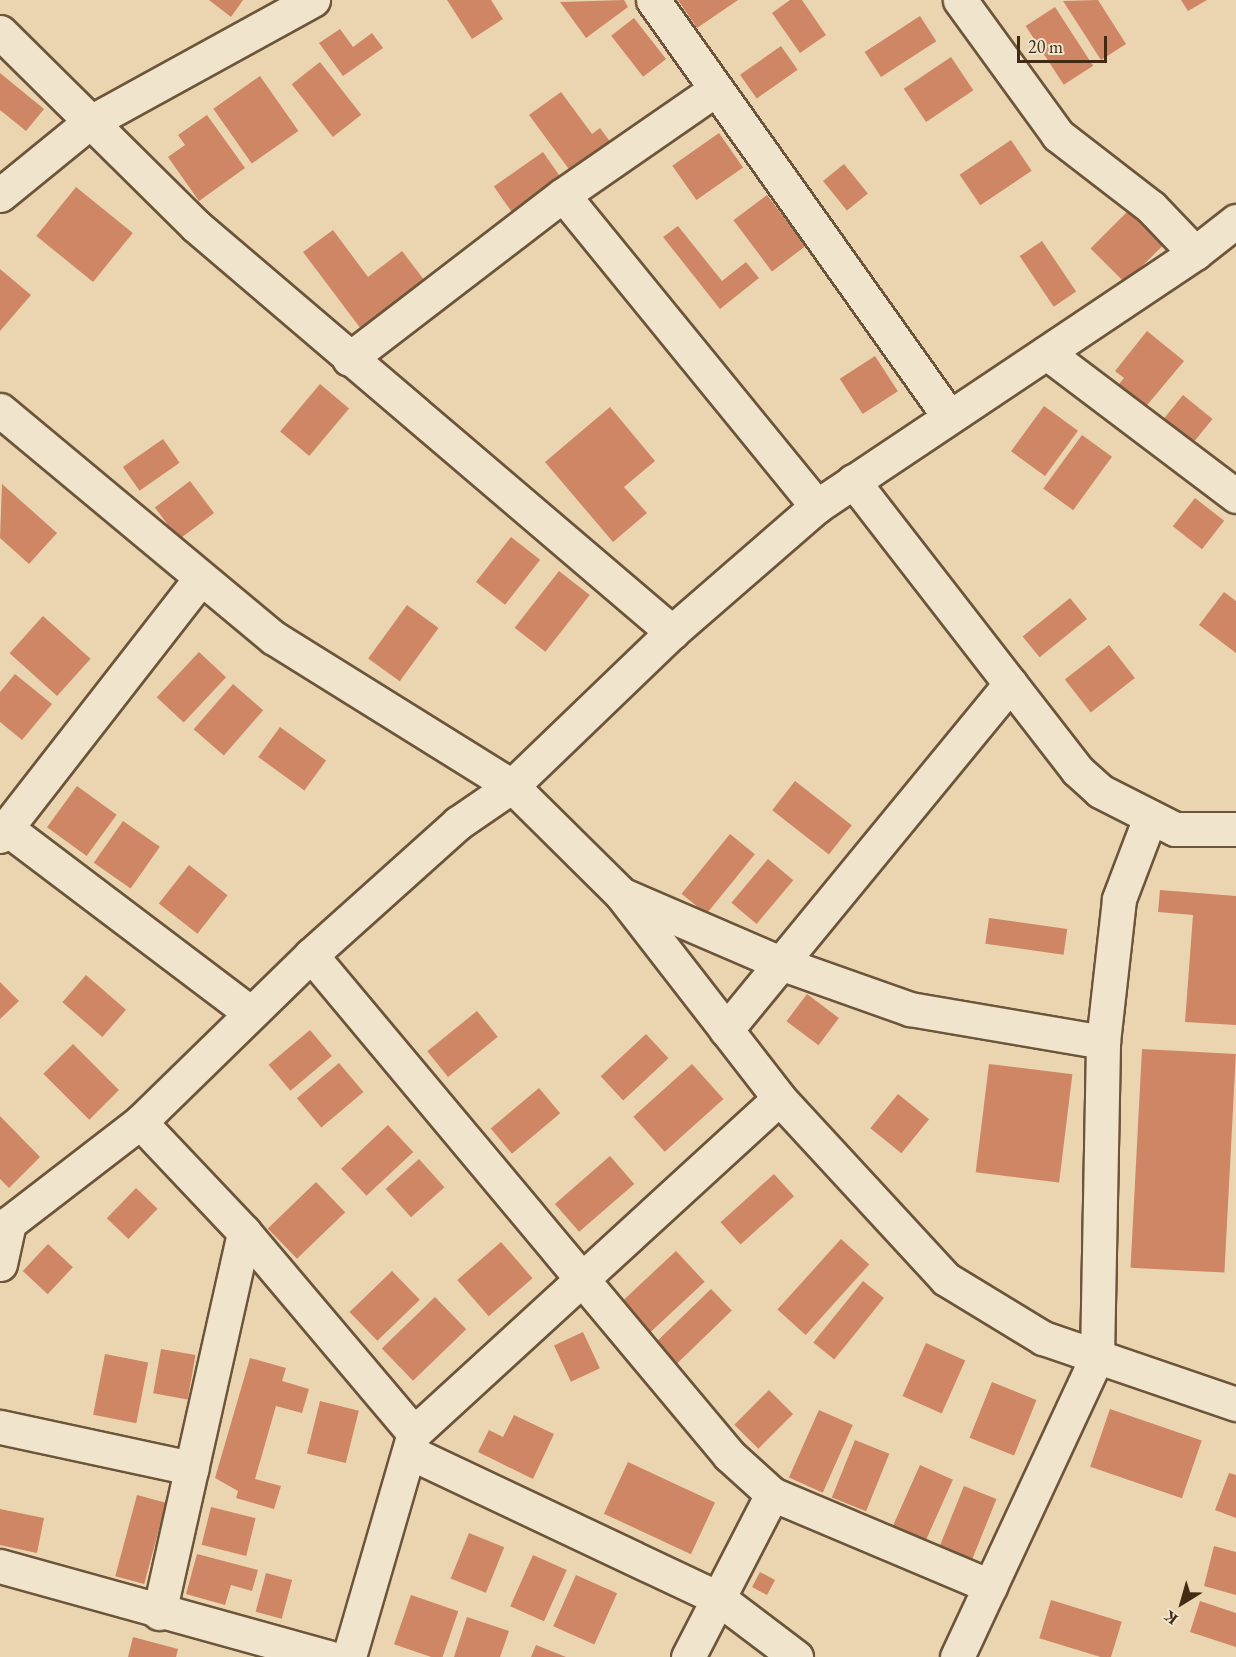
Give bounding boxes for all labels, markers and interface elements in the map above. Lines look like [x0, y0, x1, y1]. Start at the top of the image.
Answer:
scale bar [1020, 24, 1110, 62]
text: 20 m [1028, 35, 1063, 58]
north arrow [1152, 1573, 1212, 1633]
text: K [1160, 1606, 1182, 1630]

